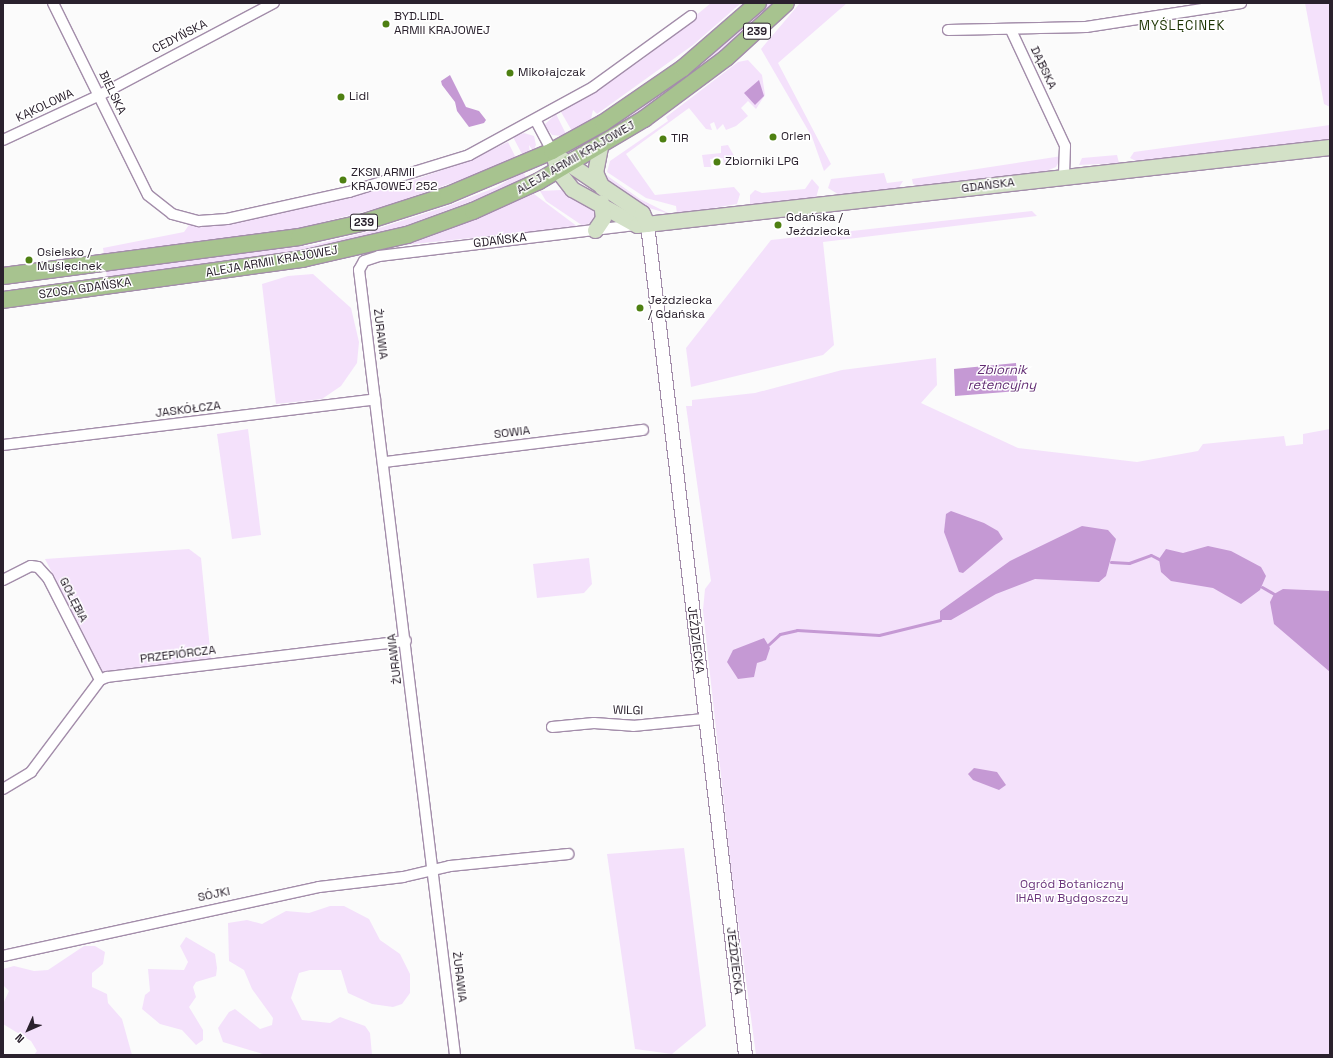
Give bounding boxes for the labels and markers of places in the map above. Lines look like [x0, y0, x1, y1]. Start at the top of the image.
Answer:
place label: BYD.LIDL ARMII KRAJOWEJ [394, 10, 490, 38]
marker: BYD.LIDL ARMII KRAJOWEJ [381, 19, 391, 29]
place label: Mikołajczak [518, 66, 586, 80]
marker: Mikołajczak [505, 68, 515, 78]
place label: Lidl [349, 90, 369, 104]
marker: Lidl [336, 92, 346, 102]
place label: Orlen [781, 130, 811, 144]
place label: TIR [671, 132, 689, 146]
marker: Orlen [768, 132, 778, 142]
marker: TIR [658, 134, 668, 144]
place label: Zbiorniki LPG [725, 155, 799, 169]
marker: Zbiorniki LPG [712, 157, 722, 167]
place label: ZKSN ARMII KRAJOWEJ 252 [351, 166, 437, 194]
marker: ZKSN ARMII KRAJOWEJ 252 [338, 175, 348, 185]
place label: Gdańska / Jeździecka [786, 211, 850, 239]
marker: Gdańska / Jeździecka [773, 220, 783, 230]
place label: Osielsko / Myślęcinek [37, 246, 102, 274]
marker: Osielsko / Myślęcinek [24, 255, 34, 265]
place label: Jeździecka / Gdańska [648, 294, 712, 322]
marker: Jeździecka / Gdańska [635, 303, 645, 313]

